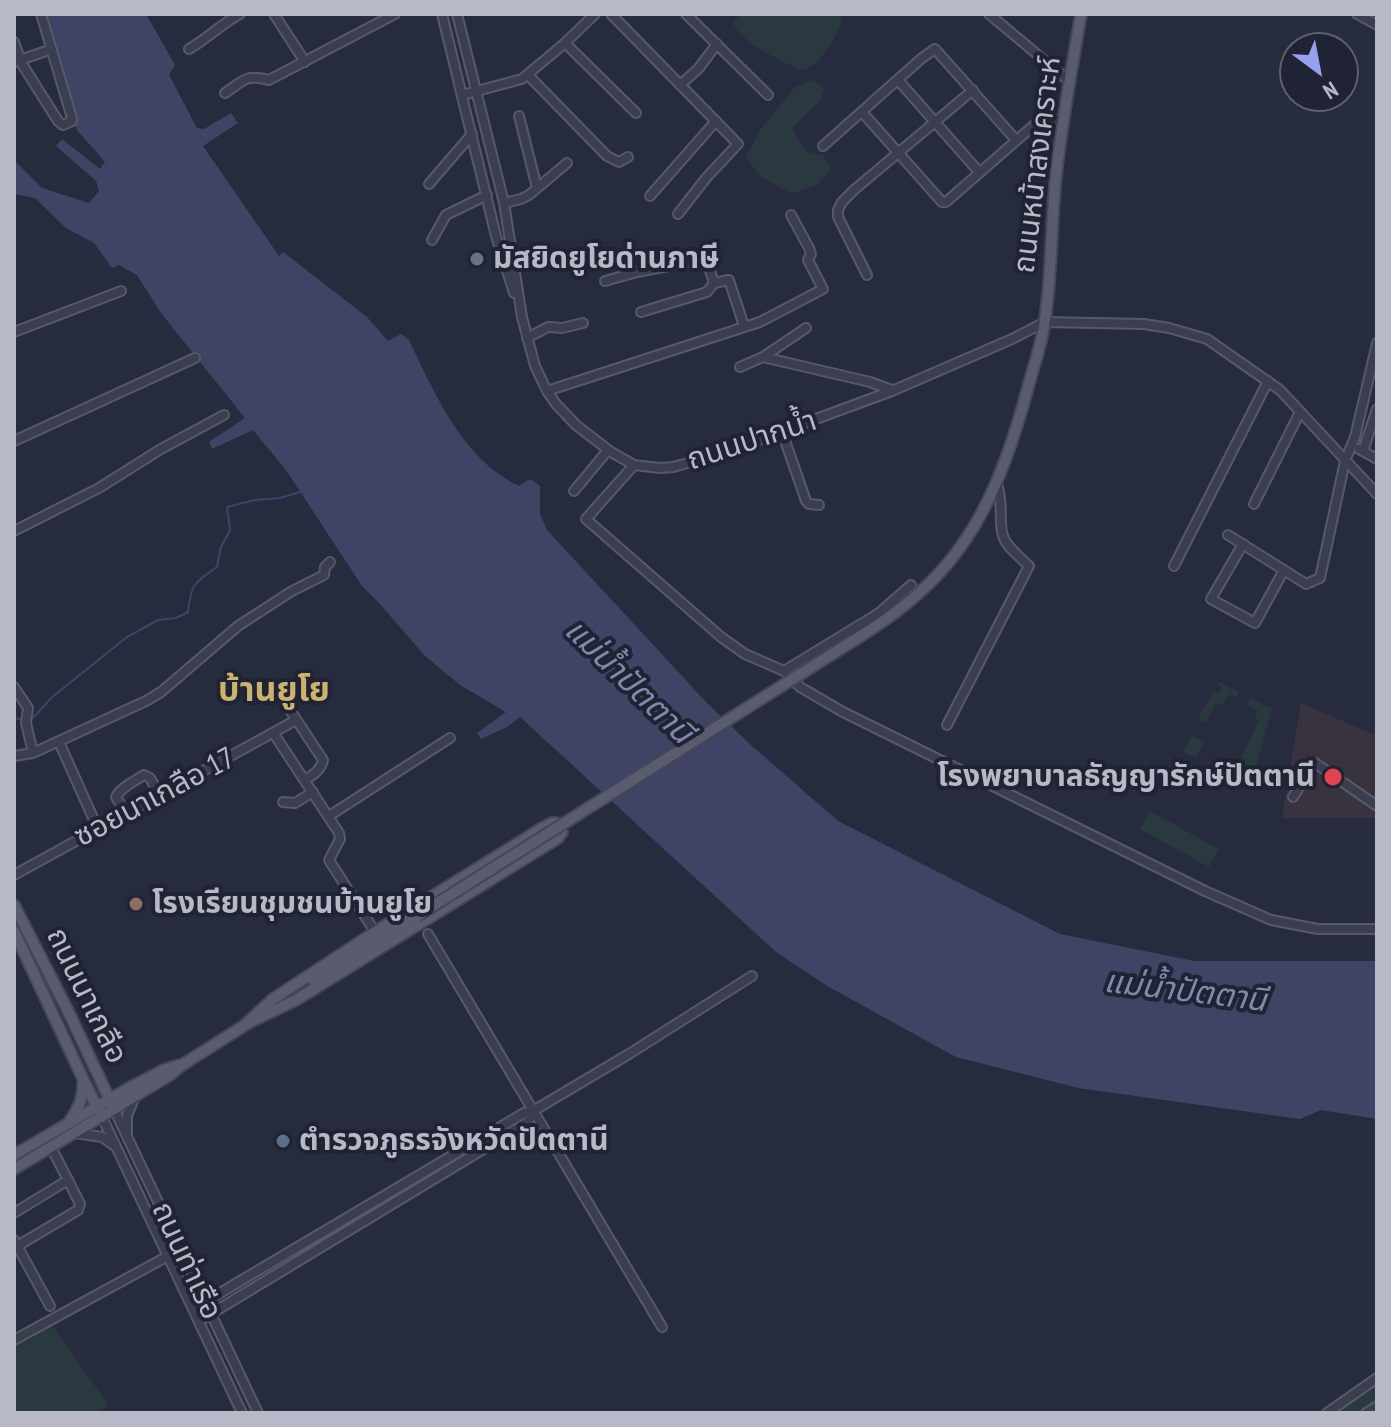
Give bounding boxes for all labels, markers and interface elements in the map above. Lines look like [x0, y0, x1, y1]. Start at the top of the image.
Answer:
north arrow [1279, 32, 1359, 112]
street label: ถนนหน้าสงเคราะห์ [1007, 55, 1069, 275]
text: N [1318, 76, 1343, 106]
place label: มัสยิดยูโยด่านภาษี [493, 241, 719, 277]
marker: มัสยิดยูโยด่านภาษี [468, 250, 486, 268]
street label: ถนนปากน้ำ [683, 403, 821, 479]
water label: แม่น้ำปัตตานี [556, 612, 700, 752]
district label: บ้านยูโย [218, 671, 330, 711]
street label: ซอยนาเกลือ 17 [68, 741, 242, 855]
place label: โรงพยาบาลธัญญารักษ์ปัตตานี [937, 759, 1315, 795]
marker: โรงพยาบาลธัญญารักษ์ปัตตานี [1322, 766, 1344, 788]
place label: โรงเรียนชุมชนบ้านยูโย [152, 886, 432, 922]
marker: โรงเรียนชุมชนบ้านยูโย [127, 895, 145, 913]
street label: ถนนนาเกลือ [38, 922, 134, 1070]
water label: แม่น้ำปัตตานี [1102, 963, 1268, 1021]
place label: ตำรวจภูธรจังหวัดปัตตานี [299, 1123, 609, 1159]
marker: ตำรวจภูธรจังหวัดปัตตานี [274, 1132, 292, 1150]
street label: ถนนท่าเรือ [143, 1196, 229, 1326]

